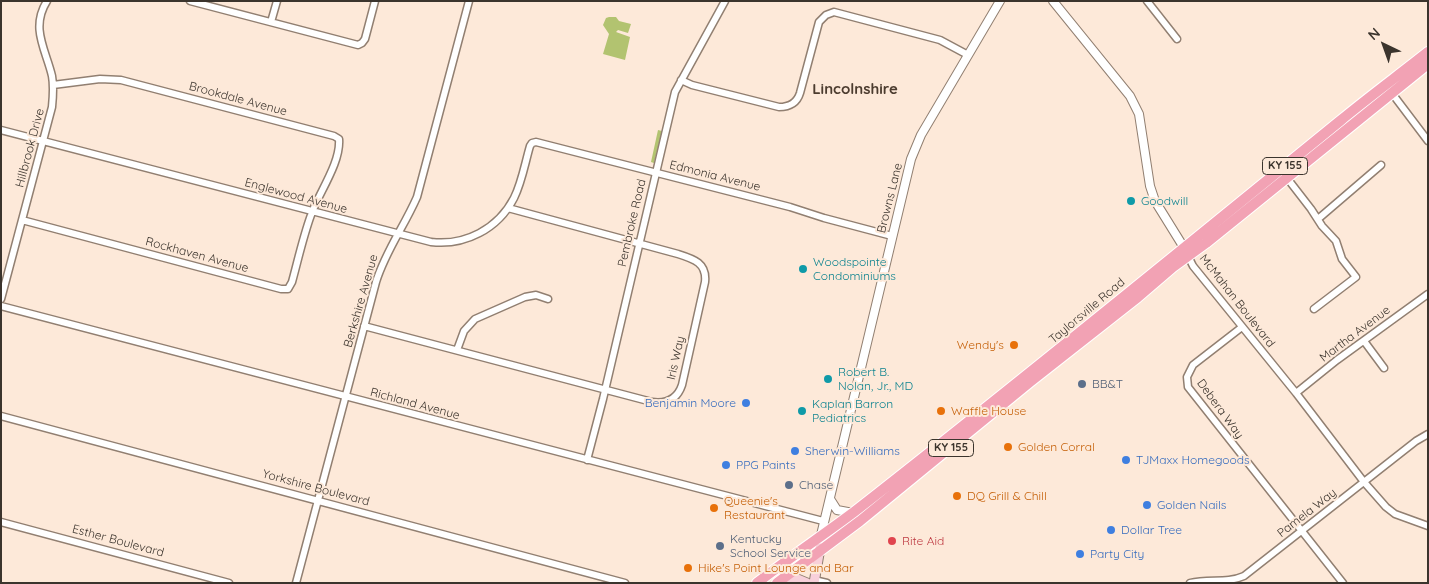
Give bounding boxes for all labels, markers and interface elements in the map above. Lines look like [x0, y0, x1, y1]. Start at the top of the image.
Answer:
north arrow [1359, 20, 1409, 70]
text: N [1364, 24, 1384, 44]
street label: Brookdale Avenue [187, 79, 289, 119]
district label: Lincolnshire [812, 80, 898, 98]
street label: Hillbrook Drive [13, 107, 47, 189]
street label: Edmonia Avenue [668, 158, 762, 194]
road number: KY 155 [1262, 158, 1308, 175]
street label: Browns Lane [874, 161, 906, 235]
street label: Englewood Avenue [243, 175, 349, 217]
street label: Pembroke Road [615, 178, 649, 268]
place label: Goodwill [1141, 194, 1188, 208]
marker: Goodwill [1125, 195, 1137, 207]
street label: Rockhaven Avenue [144, 234, 250, 276]
street label: McMahan Boulevard [1196, 252, 1278, 350]
street label: Berkshire Avenue [341, 253, 381, 349]
place label: Woodspointe Condominiums [813, 255, 896, 283]
marker: Woodspointe Condominiums [797, 263, 809, 275]
street label: Taylorsville Road [1046, 275, 1128, 347]
street label: Martha Avenue [1317, 303, 1393, 365]
street label: Iris Way [664, 335, 688, 381]
place label: Wendy's [957, 338, 1004, 352]
marker: Wendy's [1008, 339, 1020, 351]
place label: Robert B. Nolan, Jr., MD [838, 365, 913, 393]
marker: Robert B. Nolan, Jr., MD [822, 373, 834, 385]
street label: Debera Way [1194, 376, 1246, 442]
place label: BB&T [1092, 377, 1123, 391]
marker: BB&T [1076, 378, 1088, 390]
street label: Richland Avenue [369, 385, 461, 423]
place label: Benjamin Moore [645, 396, 736, 410]
marker: Benjamin Moore [740, 397, 752, 409]
place label: Kaplan Barron Pediatrics [812, 397, 893, 425]
place label: Waffle House [951, 404, 1026, 418]
marker: Kaplan Barron Pediatrics [796, 405, 808, 417]
marker: Waffle House [935, 405, 947, 417]
road number: KY 155 [928, 439, 974, 456]
place label: Golden Corral [1018, 440, 1095, 454]
marker: Golden Corral [1002, 441, 1014, 453]
place label: Sherwin-Williams [805, 444, 900, 458]
marker: Sherwin-Williams [789, 445, 801, 457]
place label: TJMaxx Homegoods [1136, 453, 1250, 467]
marker: TJMaxx Homegoods [1120, 454, 1132, 466]
place label: PPG Paints [736, 458, 796, 472]
marker: PPG Paints [720, 459, 732, 471]
street label: Yorkshire Boulevard [261, 467, 371, 509]
place label: Chase [799, 478, 833, 492]
marker: Chase [783, 479, 795, 491]
street label: Pamela Way [1275, 485, 1339, 541]
place label: DQ Grill & Chill [967, 489, 1047, 503]
marker: DQ Grill & Chill [951, 490, 963, 502]
place label: Queenie's Restaurant [724, 494, 785, 522]
place label: Golden Nails [1157, 498, 1226, 512]
marker: Golden Nails [1141, 499, 1153, 511]
marker: Queenie's Restaurant [708, 502, 720, 514]
street label: Esther Boulevard [71, 522, 165, 560]
place label: Dollar Tree [1121, 523, 1182, 537]
marker: Dollar Tree [1105, 524, 1117, 536]
place label: Kentucky School Service [730, 532, 811, 560]
place label: Rite Aid [902, 534, 944, 548]
marker: Rite Aid [886, 535, 898, 547]
marker: Kentucky School Service [714, 540, 726, 552]
place label: Party City [1090, 547, 1144, 561]
marker: Party City [1074, 548, 1086, 560]
place label: Hike's Point Lounge and Bar [698, 561, 854, 575]
marker: Hike's Point Lounge and Bar [682, 562, 694, 574]

